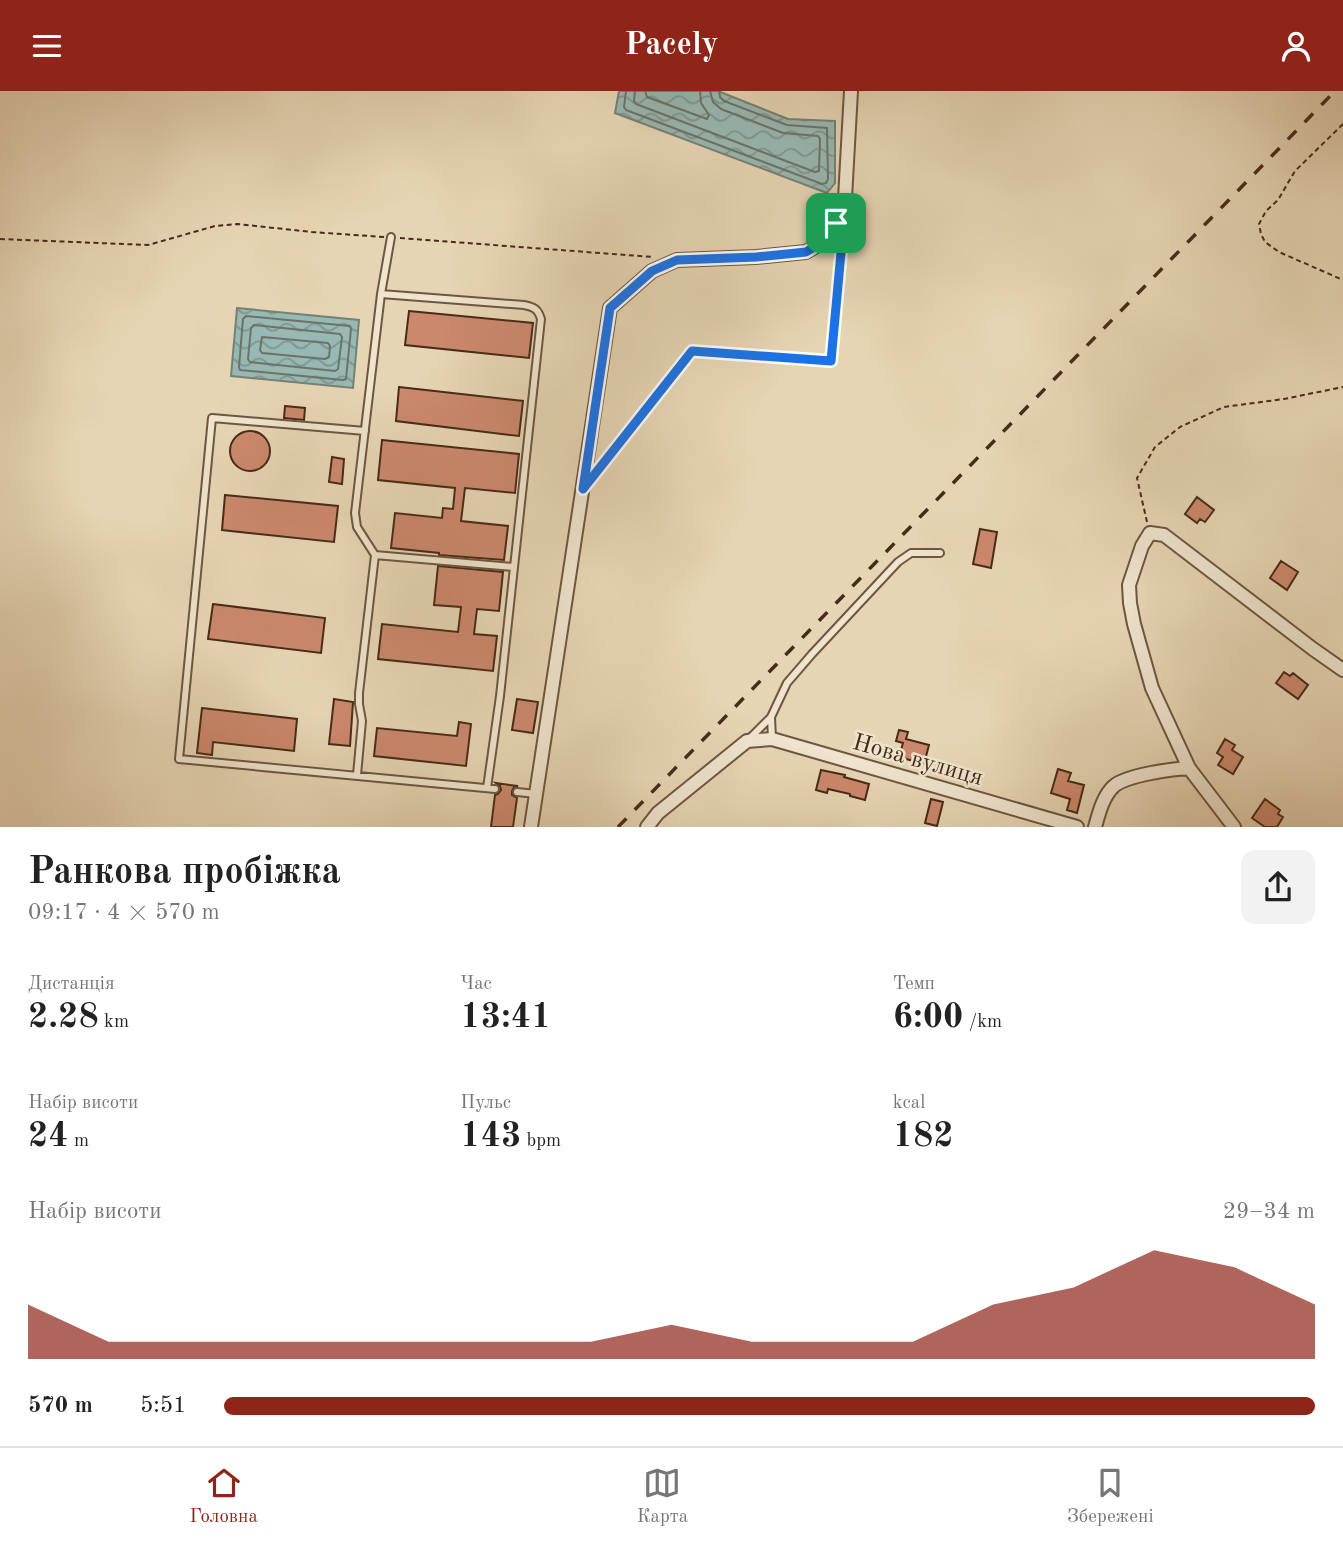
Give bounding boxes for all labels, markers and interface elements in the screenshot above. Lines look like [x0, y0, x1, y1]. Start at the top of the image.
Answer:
icon: menu [28, 27, 66, 65]
icon: person [1277, 27, 1315, 65]
text: Pacely [624, 30, 719, 62]
pin [806, 193, 866, 253]
icon: arrive [817, 204, 855, 242]
street label: Нова вулиця [850, 731, 985, 791]
button: share [1241, 850, 1315, 924]
text: Ранкова пробіжка [28, 854, 341, 892]
text: 09:17 · 4 × 570 m [28, 901, 220, 924]
text: Дистанція [28, 975, 115, 994]
text: Час [460, 975, 492, 994]
text: Темп [893, 975, 935, 994]
text: 2.28 [28, 1000, 99, 1035]
text: 13:41 [460, 1000, 551, 1035]
text: 6:00 [893, 1000, 963, 1035]
text: km [99, 1013, 129, 1032]
text: /km [963, 1013, 1002, 1032]
text: Набір висоти [28, 1094, 138, 1113]
text: Пульс [460, 1094, 511, 1113]
text: kcal [893, 1094, 925, 1113]
text: 24 [28, 1119, 69, 1154]
text: 143 [460, 1119, 521, 1154]
text: 182 [893, 1119, 954, 1154]
text: m [69, 1132, 89, 1151]
text: bpm [521, 1132, 561, 1151]
text: Набір висоти [28, 1200, 162, 1223]
text: 29–34 m [1223, 1200, 1315, 1223]
text: 570 m [28, 1394, 93, 1417]
text: 5:51 [140, 1394, 186, 1417]
tab: Головна [189, 1464, 258, 1529]
tab: Карта [637, 1464, 688, 1529]
tab: Збережені [1067, 1464, 1154, 1529]

